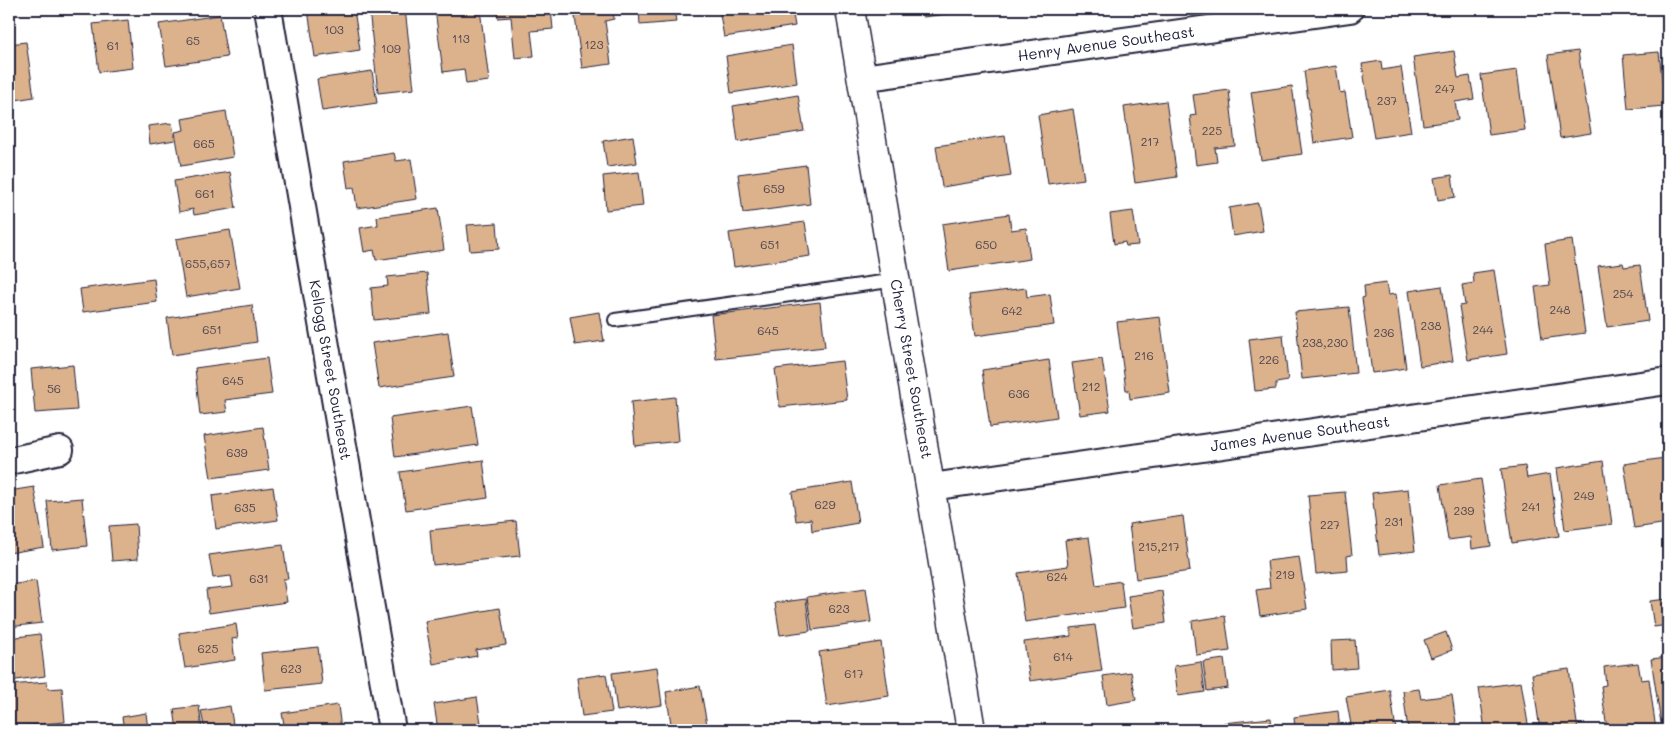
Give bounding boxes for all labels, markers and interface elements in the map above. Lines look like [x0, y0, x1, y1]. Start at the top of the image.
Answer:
house number: 103 [324, 21, 344, 37]
street label: Henry Avenue Southeast [1016, 21, 1196, 65]
house number: 113 [452, 30, 470, 46]
house number: 65 [186, 32, 200, 48]
house number: 123 [584, 36, 604, 52]
house number: 61 [107, 37, 119, 53]
house number: 109 [381, 40, 401, 56]
house number: 247 [1435, 80, 1456, 96]
house number: 237 [1377, 92, 1398, 108]
house number: 225 [1202, 122, 1222, 138]
house number: 217 [1141, 133, 1160, 149]
house number: 665 [193, 135, 215, 151]
house number: 659 [763, 180, 785, 196]
house number: 661 [195, 185, 215, 201]
house number: 651 [760, 236, 780, 252]
house number: 650 [975, 236, 997, 252]
house number: 655,657 [185, 255, 231, 271]
street label: Kellogg Street Southeast [305, 278, 357, 462]
street label: Cherry Street Southeast [886, 278, 938, 460]
house number: 254 [1613, 285, 1633, 301]
house number: 248 [1550, 301, 1571, 317]
house number: 642 [1002, 302, 1022, 318]
house number: 238 [1421, 317, 1441, 333]
house number: 651 [202, 321, 222, 337]
house number: 244 [1473, 321, 1493, 337]
house number: 645 [757, 322, 779, 338]
house number: 236 [1374, 324, 1394, 340]
house number: 238,230 [1302, 334, 1348, 350]
house number: 216 [1134, 347, 1154, 363]
house number: 226 [1259, 351, 1279, 367]
house number: 645 [222, 372, 244, 388]
house number: 212 [1082, 378, 1100, 394]
house number: 56 [47, 380, 61, 396]
house number: 636 [1008, 385, 1030, 401]
street label: James Avenue Southeast [1209, 411, 1391, 455]
house number: 639 [226, 444, 248, 460]
house number: 249 [1574, 487, 1594, 503]
house number: 629 [814, 496, 836, 512]
house number: 241 [1521, 498, 1541, 514]
house number: 635 [234, 499, 256, 515]
house number: 239 [1454, 502, 1474, 518]
house number: 231 [1384, 513, 1404, 529]
house number: 227 [1320, 516, 1340, 532]
house number: 215,217 [1138, 538, 1180, 554]
house number: 219 [1275, 566, 1295, 582]
house number: 624 [1047, 568, 1067, 584]
house number: 631 [249, 570, 269, 586]
house number: 623 [829, 600, 849, 616]
house number: 625 [198, 640, 218, 656]
house number: 614 [1053, 648, 1073, 664]
house number: 623 [281, 660, 301, 676]
house number: 617 [844, 665, 864, 681]

